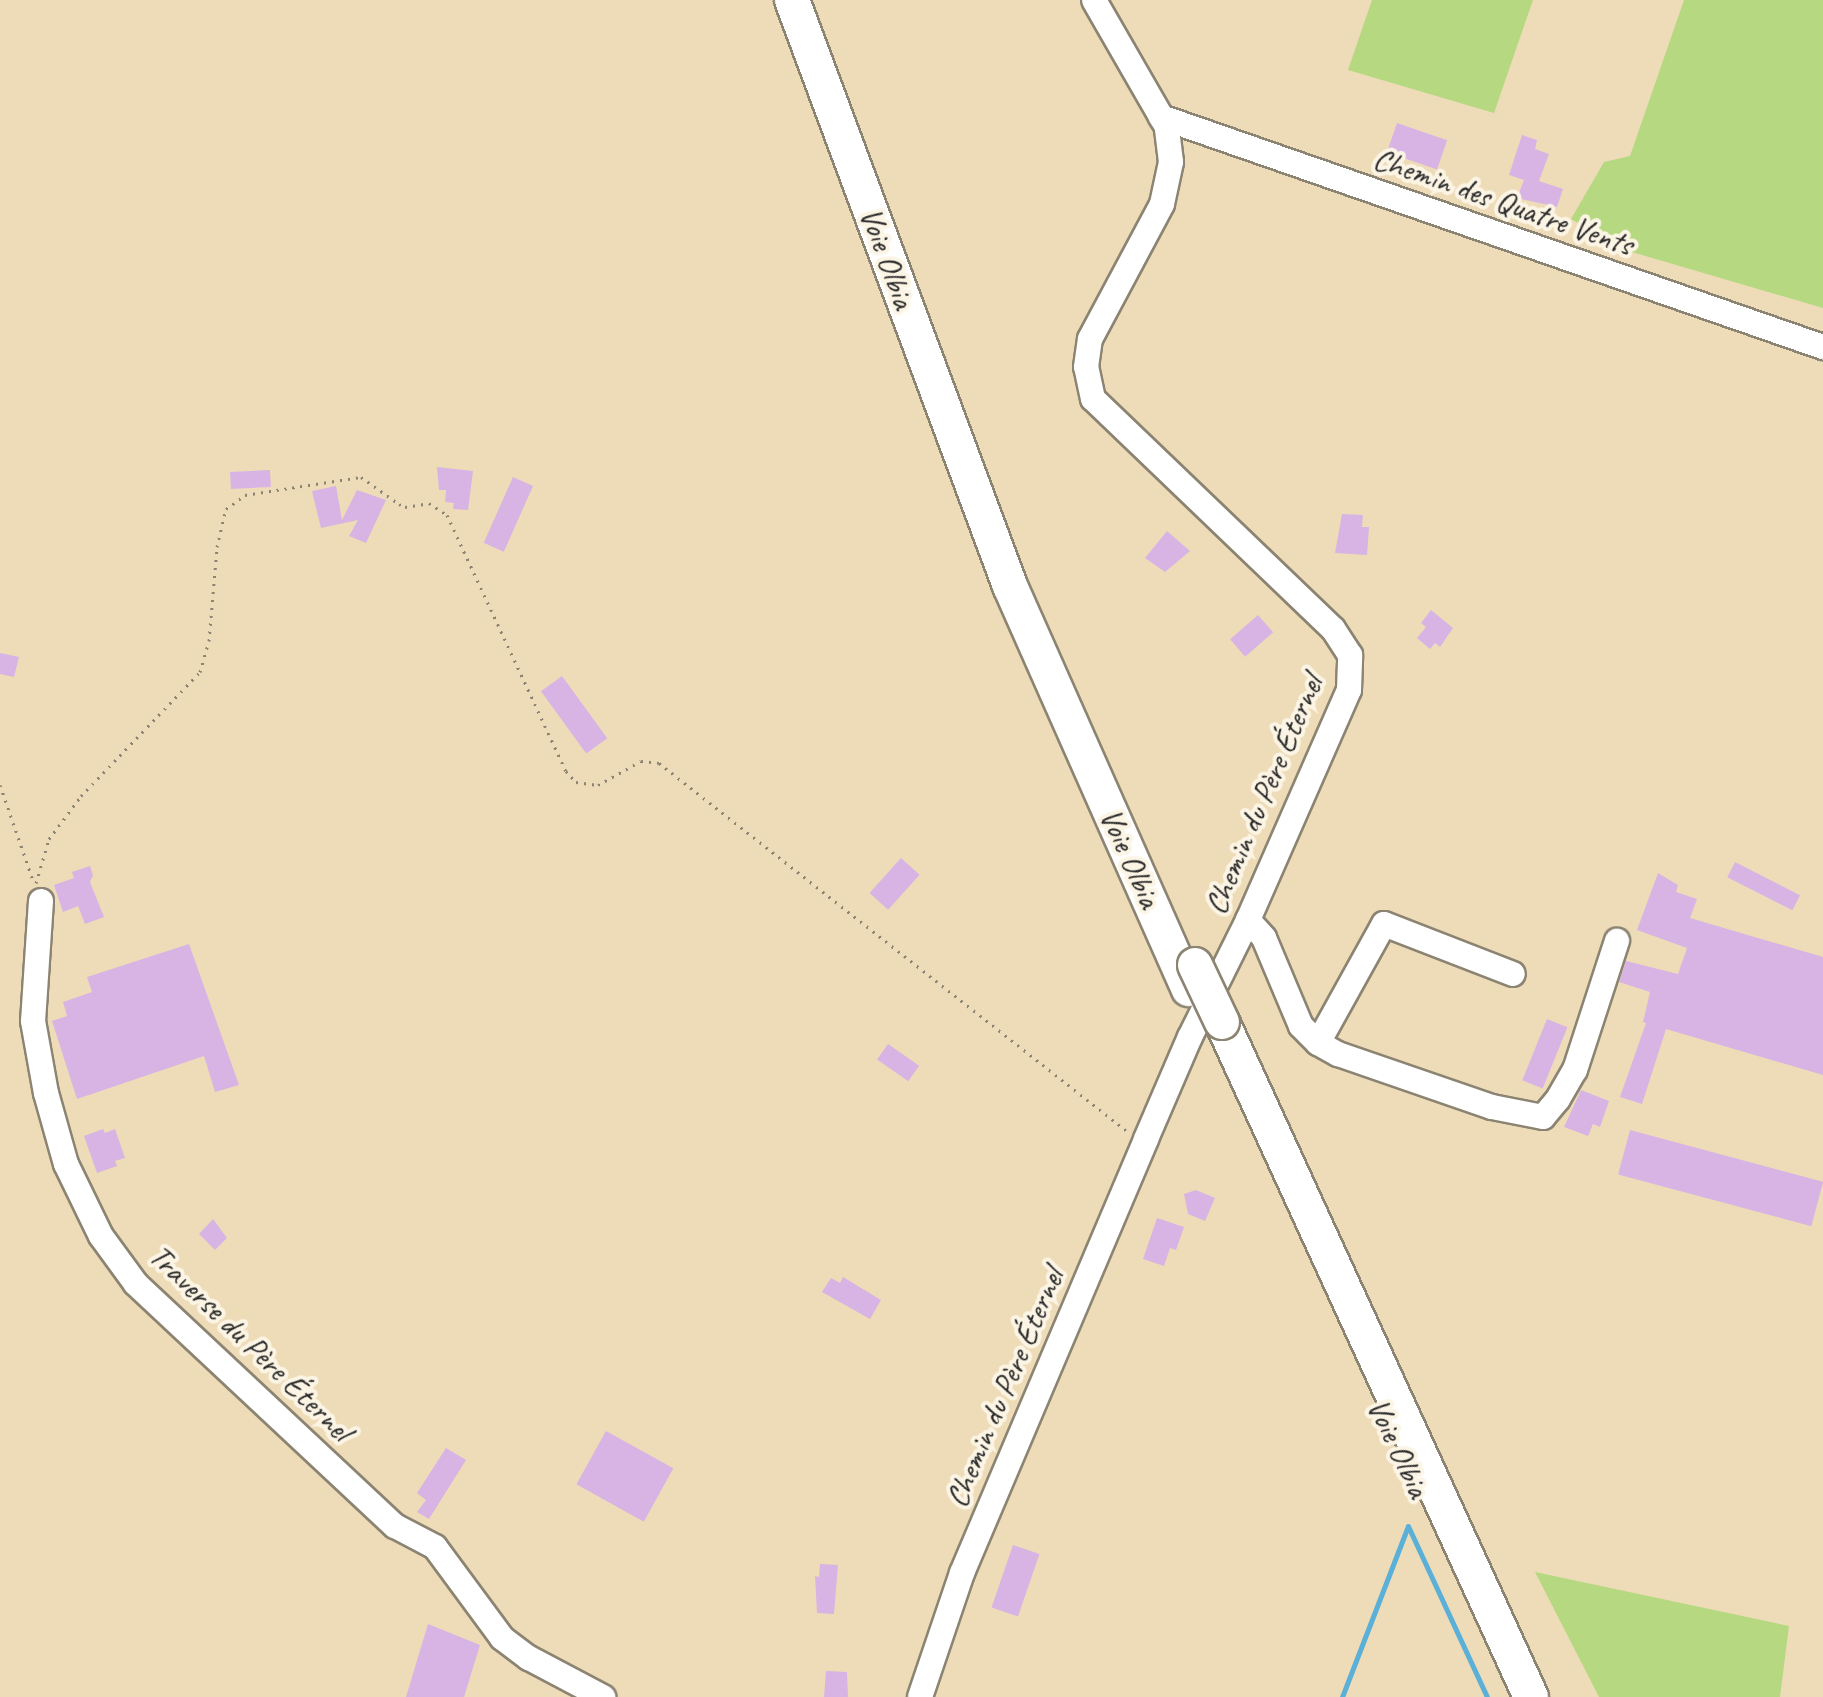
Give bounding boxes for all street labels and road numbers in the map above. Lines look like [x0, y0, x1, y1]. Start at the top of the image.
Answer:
street label: Chemin des Quatre Vents [1368, 140, 1638, 264]
street label: Voie Olbia [851, 202, 923, 314]
street label: Chemin du Père Éternel [1196, 670, 1332, 920]
street label: Voie Olbia [1091, 802, 1169, 914]
street label: Traverse du Père Éternel [141, 1237, 359, 1449]
street label: Chemin du Père Éternel [937, 1263, 1073, 1513]
street label: Voie Olbia [1358, 1392, 1438, 1504]

